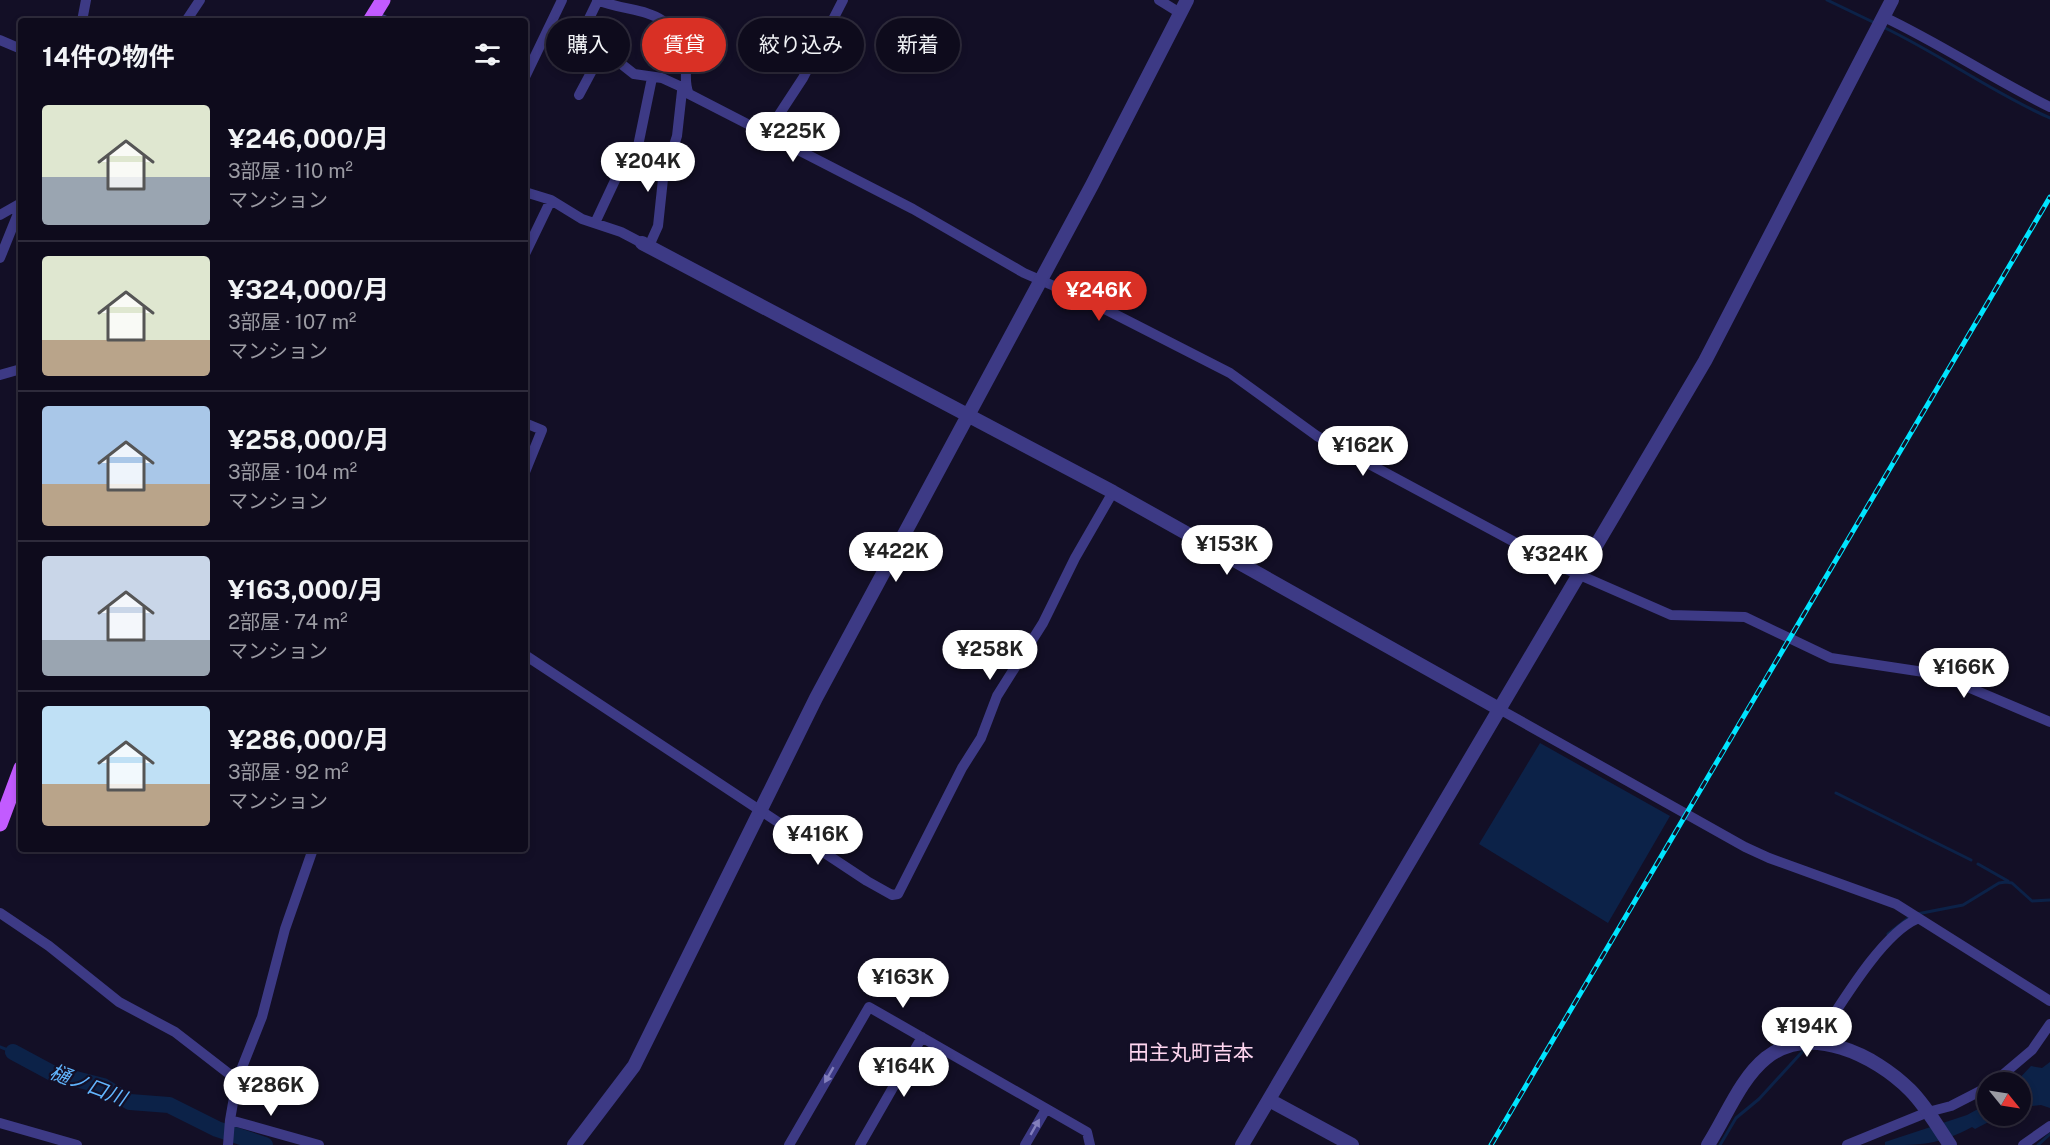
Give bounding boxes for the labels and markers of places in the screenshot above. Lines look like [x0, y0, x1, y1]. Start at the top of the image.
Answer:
pin: ¥225K [751, 112, 835, 163]
pin: ¥204K [606, 142, 690, 193]
pin: ¥246K [1057, 271, 1141, 322]
pin: ¥162K [1321, 426, 1405, 477]
pin: ¥153K [1185, 525, 1269, 576]
pin: ¥422K [854, 532, 938, 583]
pin: ¥324K [1513, 535, 1597, 586]
pin: ¥258K [948, 630, 1032, 681]
pin: ¥166K [1922, 648, 2006, 699]
pin: ¥416K [776, 815, 860, 866]
pin: ¥163K [861, 958, 945, 1009]
pin: ¥194K [1765, 1007, 1849, 1058]
pin: ¥164K [862, 1047, 946, 1098]
pin: ¥286K [229, 1066, 313, 1117]

